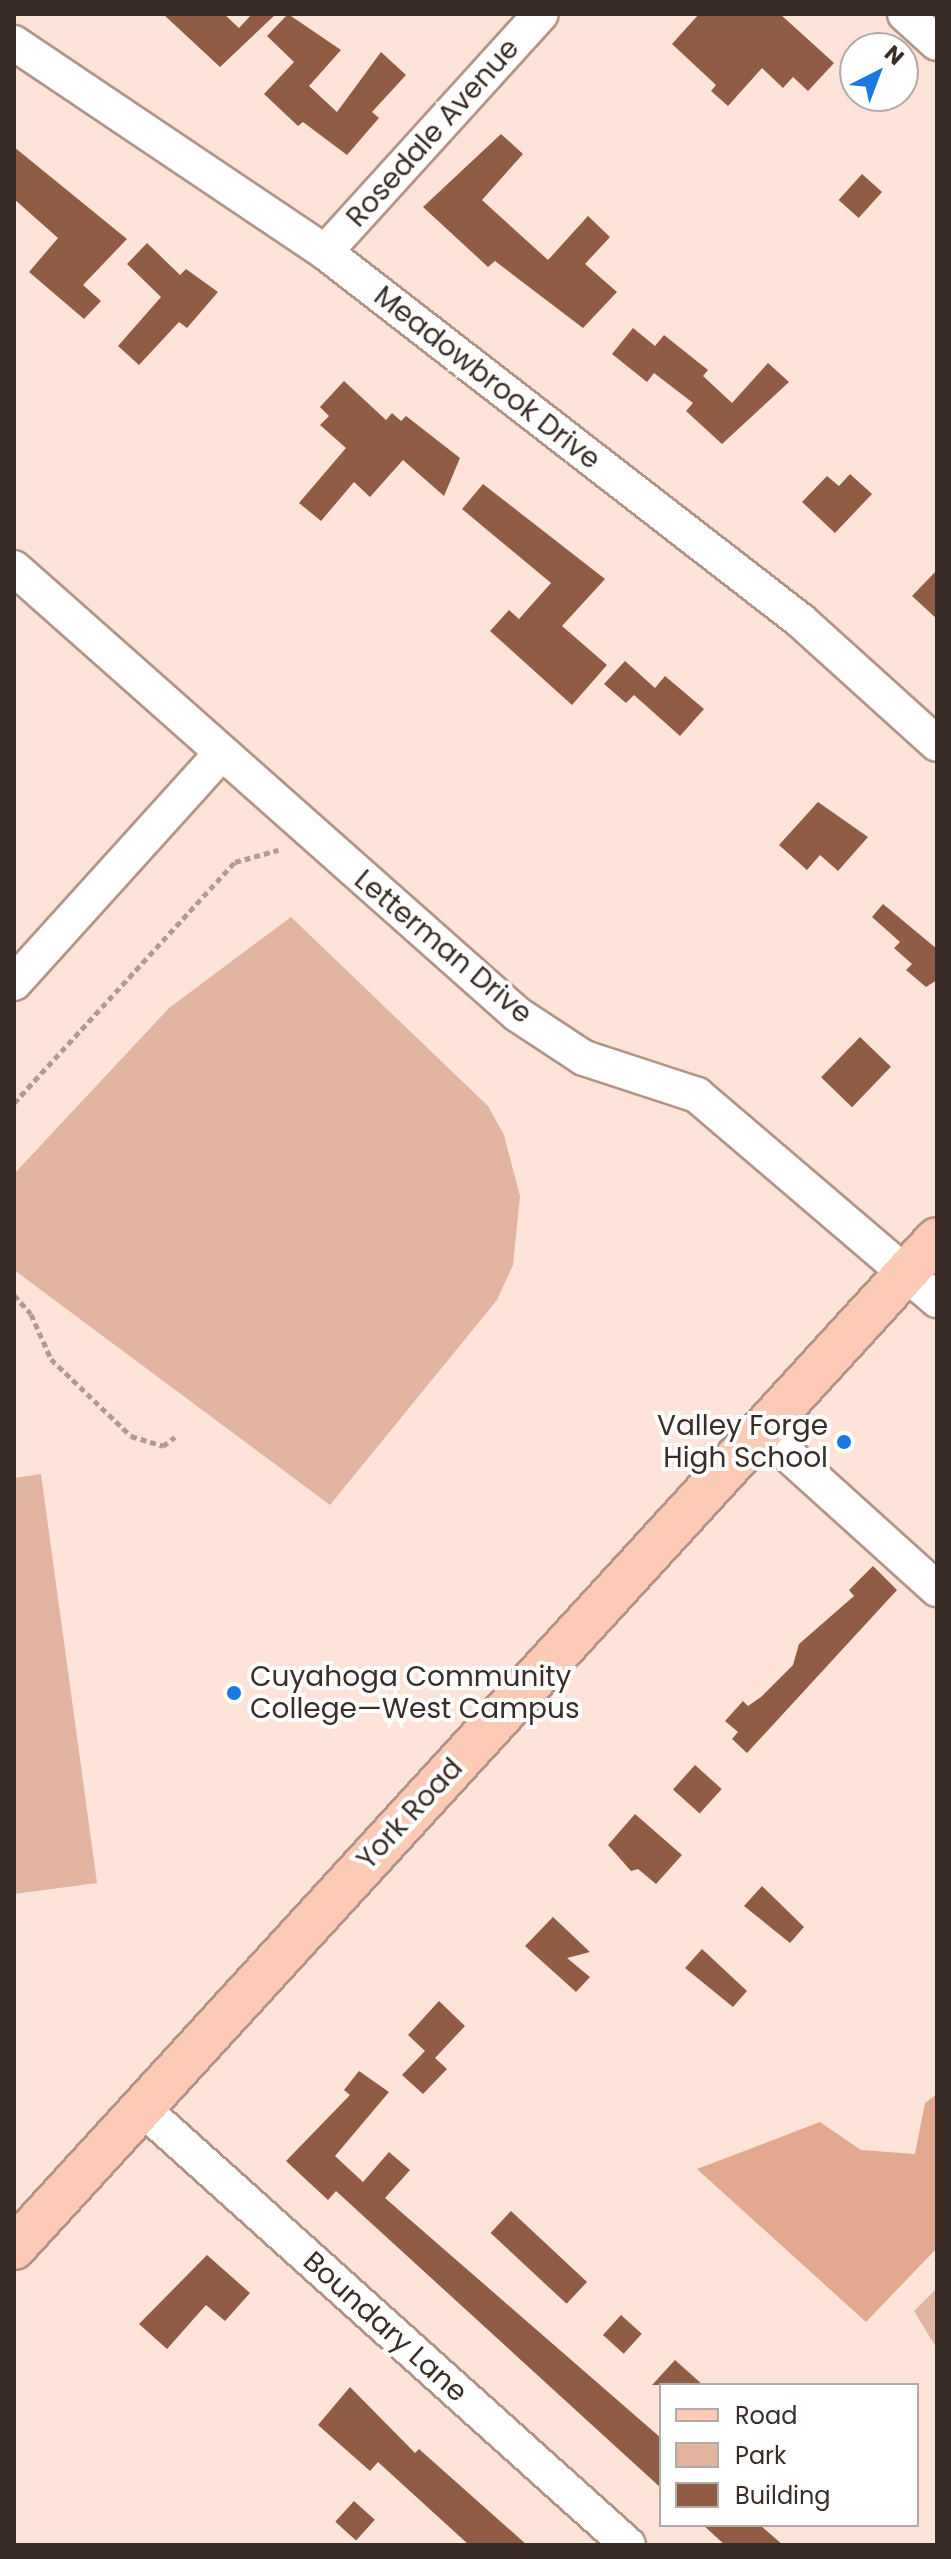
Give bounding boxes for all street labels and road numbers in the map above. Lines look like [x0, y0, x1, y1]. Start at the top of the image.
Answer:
street label: Rosedale Avenue [340, 32, 526, 234]
street label: Meadowbrook Drive [367, 279, 607, 477]
street label: Letterman Drive [348, 863, 538, 1031]
street label: York Road [350, 1752, 470, 1876]
street label: Boundary Lane [296, 2245, 474, 2409]

